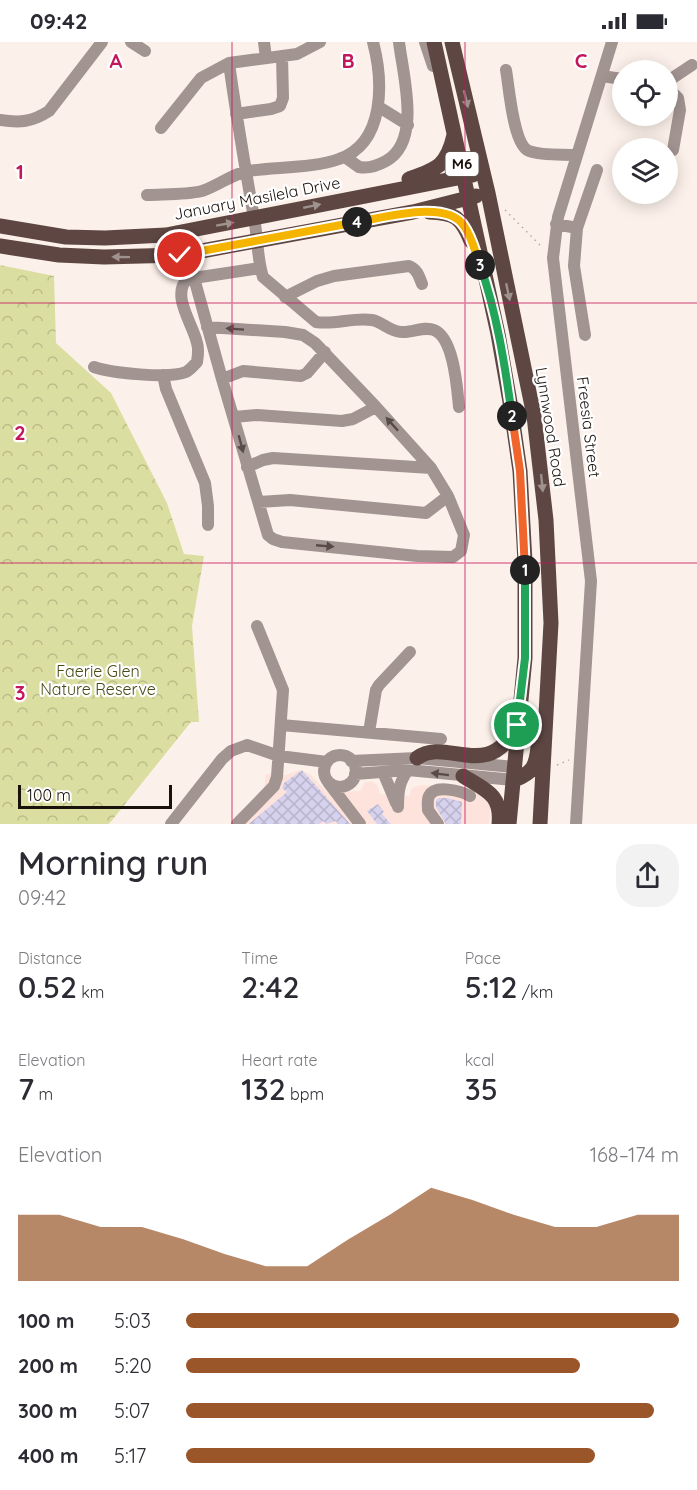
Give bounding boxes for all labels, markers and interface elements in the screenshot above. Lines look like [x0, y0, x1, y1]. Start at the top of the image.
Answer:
text: 09:42 [30, 7, 87, 35]
text: A [110, 48, 123, 73]
text: B [341, 48, 355, 73]
text: C [575, 48, 588, 73]
map controls [612, 60, 678, 204]
button: locate [612, 60, 678, 126]
one-way arrow [461, 90, 471, 108]
button: layers [612, 138, 678, 204]
road number: M6 [446, 152, 478, 176]
text: 1 [16, 159, 24, 184]
street label: January Masilela Drive [172, 172, 342, 224]
one-way arrow [302, 201, 321, 210]
pin: 4 [342, 207, 372, 237]
text: 4 [352, 212, 362, 232]
one-way arrow [215, 219, 234, 228]
pin [154, 229, 205, 280]
icon: check [163, 238, 196, 271]
pin: 3 [465, 250, 495, 280]
one-way arrow [111, 253, 130, 262]
text: 3 [476, 255, 484, 275]
one-way arrow [504, 282, 513, 301]
one-way arrow [225, 324, 244, 333]
street label: Lynnwood Road [532, 366, 570, 488]
street label: Freesia Street [573, 375, 605, 479]
pin: 2 [497, 401, 527, 431]
text: 2 [507, 406, 517, 426]
one-way arrow [385, 417, 399, 432]
text: 2 [14, 420, 26, 445]
one-way arrow [237, 435, 246, 453]
one-way arrow [537, 474, 547, 493]
one-way arrow [316, 541, 335, 551]
pin: 1 [510, 555, 540, 585]
text: 1 [522, 560, 528, 580]
park label: Faerie Glen Nature Reserve [40, 661, 156, 699]
text: 3 [15, 680, 25, 705]
pin [491, 699, 542, 750]
icon: arrive [500, 708, 533, 741]
one-way arrow [430, 769, 449, 778]
scale bar [18, 782, 172, 810]
text: 100 m [27, 785, 71, 805]
text: Morning run [18, 842, 208, 883]
button: share [616, 844, 679, 907]
text: 09:42 [18, 885, 66, 910]
text: Distance [18, 948, 82, 968]
text: Time [241, 948, 278, 968]
text: Pace [465, 948, 501, 968]
text: 0.52 [18, 968, 77, 1006]
text: 2:42 [241, 968, 300, 1006]
text: 5:12 [465, 968, 517, 1006]
text: km [77, 982, 104, 1002]
text: /km [517, 982, 553, 1002]
text: Elevation [18, 1050, 85, 1070]
text: Heart rate [241, 1050, 318, 1070]
text: kcal [465, 1050, 495, 1070]
text: 7 [18, 1070, 34, 1108]
text: 132 [241, 1070, 286, 1108]
text: 35 [465, 1070, 498, 1108]
text: m [34, 1084, 53, 1104]
text: bpm [286, 1084, 324, 1104]
text: Elevation [18, 1142, 102, 1167]
text: 168–174 m [590, 1142, 679, 1167]
text: 100 m [18, 1308, 74, 1333]
text: 5:03 [114, 1308, 151, 1333]
text: 200 m [18, 1353, 78, 1378]
text: 5:20 [114, 1353, 152, 1378]
text: 300 m [18, 1398, 77, 1423]
text: 5:07 [114, 1398, 150, 1423]
text: 400 m [18, 1443, 78, 1468]
text: 5:17 [114, 1443, 146, 1468]

